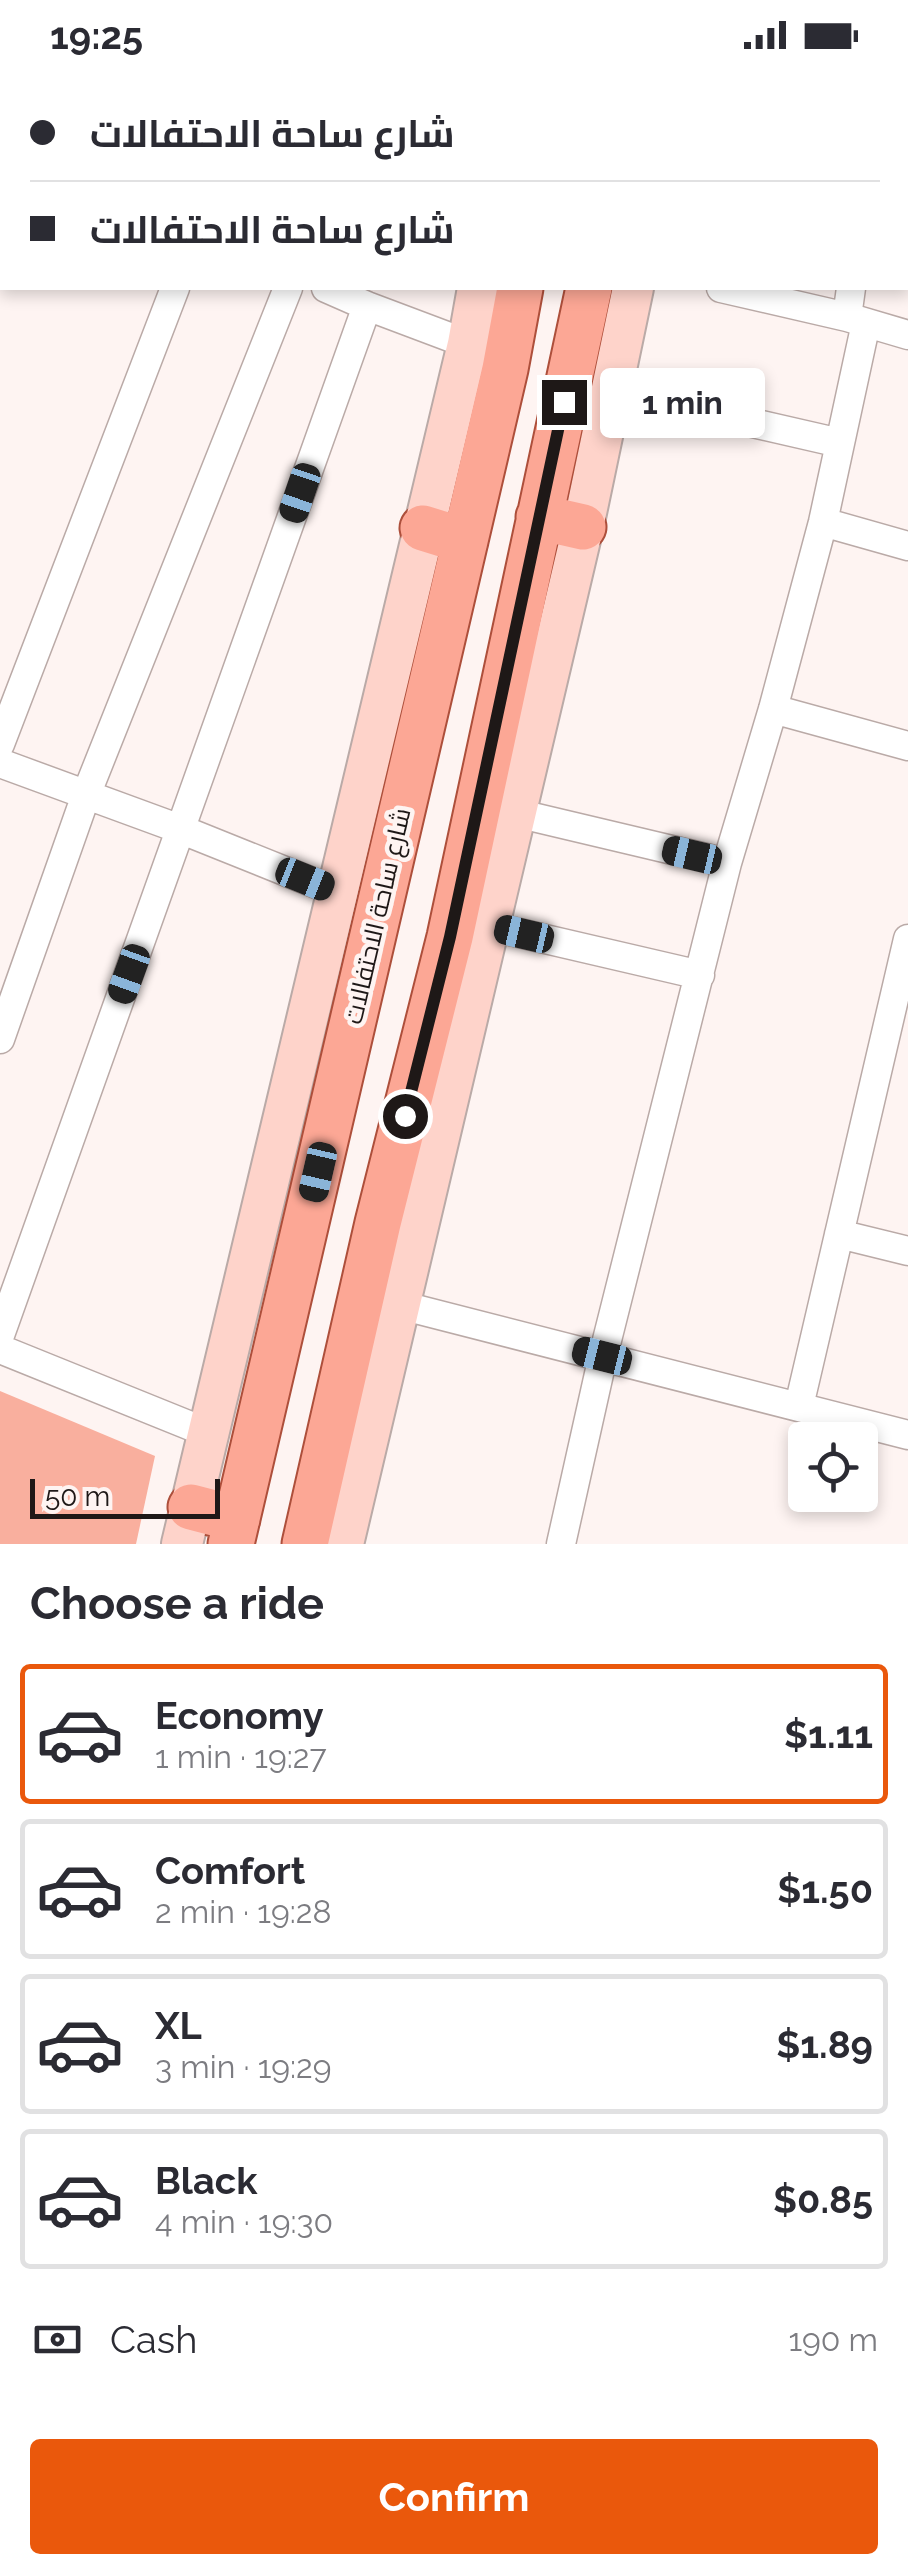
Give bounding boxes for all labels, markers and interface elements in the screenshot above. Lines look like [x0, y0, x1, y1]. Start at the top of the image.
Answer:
text: 19:25 [50, 13, 143, 58]
text: شارع ساحة الاحتفالات [90, 111, 455, 156]
text: شارع ساحة الاحتفالات [90, 207, 455, 252]
callout: 1 min [599, 367, 764, 437]
route end [542, 380, 587, 425]
text: 1 min [642, 384, 723, 421]
car [276, 460, 324, 526]
street label: شارع ساحة الاحتفالات [338, 805, 418, 1027]
car [659, 834, 725, 876]
car [272, 854, 338, 904]
car [491, 913, 557, 955]
car [105, 941, 153, 1007]
route start [383, 1094, 428, 1139]
car [297, 1139, 339, 1205]
car [569, 1334, 635, 1378]
map controls [788, 1422, 878, 1512]
button: locate [788, 1422, 878, 1512]
scale bar [30, 1474, 220, 1518]
text: 50 m [45, 1480, 110, 1513]
text: Choose a ride [30, 1577, 324, 1630]
icon: car [35, 1689, 125, 1779]
text: Economy [155, 1693, 324, 1738]
text: $1.11 [784, 1712, 873, 1757]
text: 1 min · 19:27 [155, 1738, 327, 1775]
icon: car [35, 1844, 125, 1934]
text: Comfort [155, 1848, 305, 1893]
text: $1.50 [777, 1867, 873, 1912]
text: 2 min · 19:28 [155, 1893, 331, 1930]
icon: car [35, 1999, 125, 2089]
text: XL [155, 2003, 202, 2048]
text: $1.89 [776, 2022, 873, 2067]
text: 3 min · 19:29 [155, 2048, 332, 2085]
icon: car [35, 2154, 125, 2244]
text: Black [155, 2158, 257, 2203]
text: $0.85 [773, 2177, 873, 2222]
text: 4 min · 19:30 [155, 2203, 333, 2240]
icon: cash [30, 2312, 85, 2367]
text: Cash [110, 2317, 197, 2362]
text: 190 m [788, 2321, 878, 2358]
button: Confirm [30, 2439, 878, 2554]

